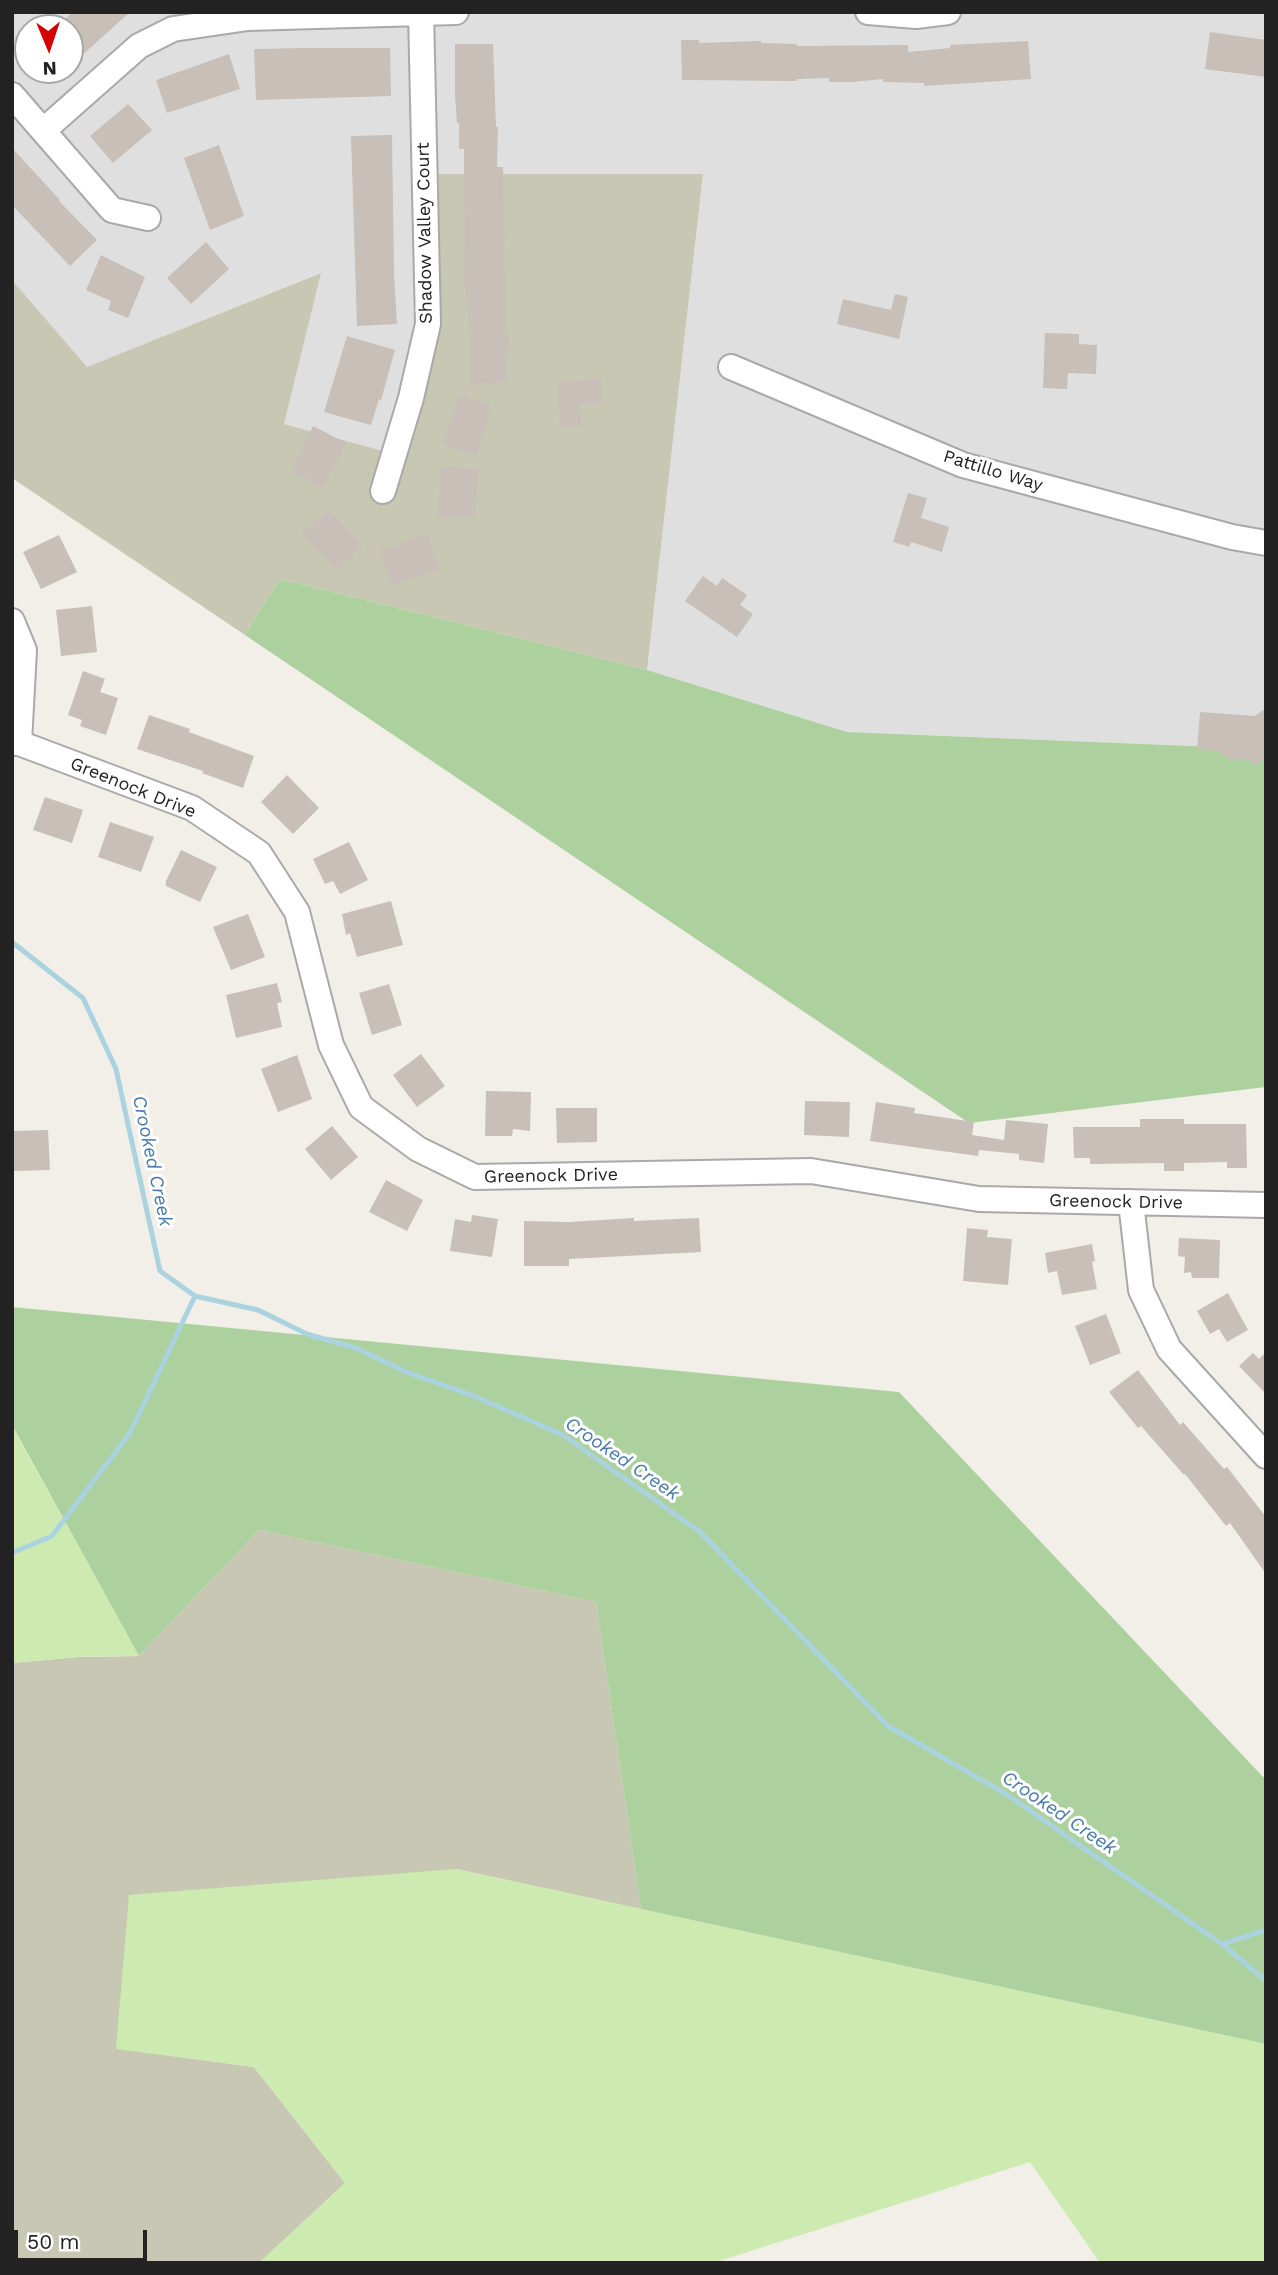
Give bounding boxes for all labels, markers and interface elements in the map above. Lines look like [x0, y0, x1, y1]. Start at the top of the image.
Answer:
north arrow [14, 14, 84, 84]
text: N [42, 57, 57, 80]
street label: Shadow Valley Court [413, 142, 437, 324]
street label: Pattillo Way [941, 446, 1045, 496]
street label: Greenock Drive [67, 753, 199, 823]
water label: Crooked Creek [127, 1094, 177, 1228]
street label: Greenock Drive [484, 1164, 618, 1188]
street label: Greenock Drive [1049, 1190, 1183, 1214]
water label: Crooked Creek [560, 1412, 684, 1506]
water label: Crooked Creek [997, 1766, 1121, 1860]
scale bar [18, 2216, 150, 2260]
text: 50 m [27, 2229, 79, 2254]

